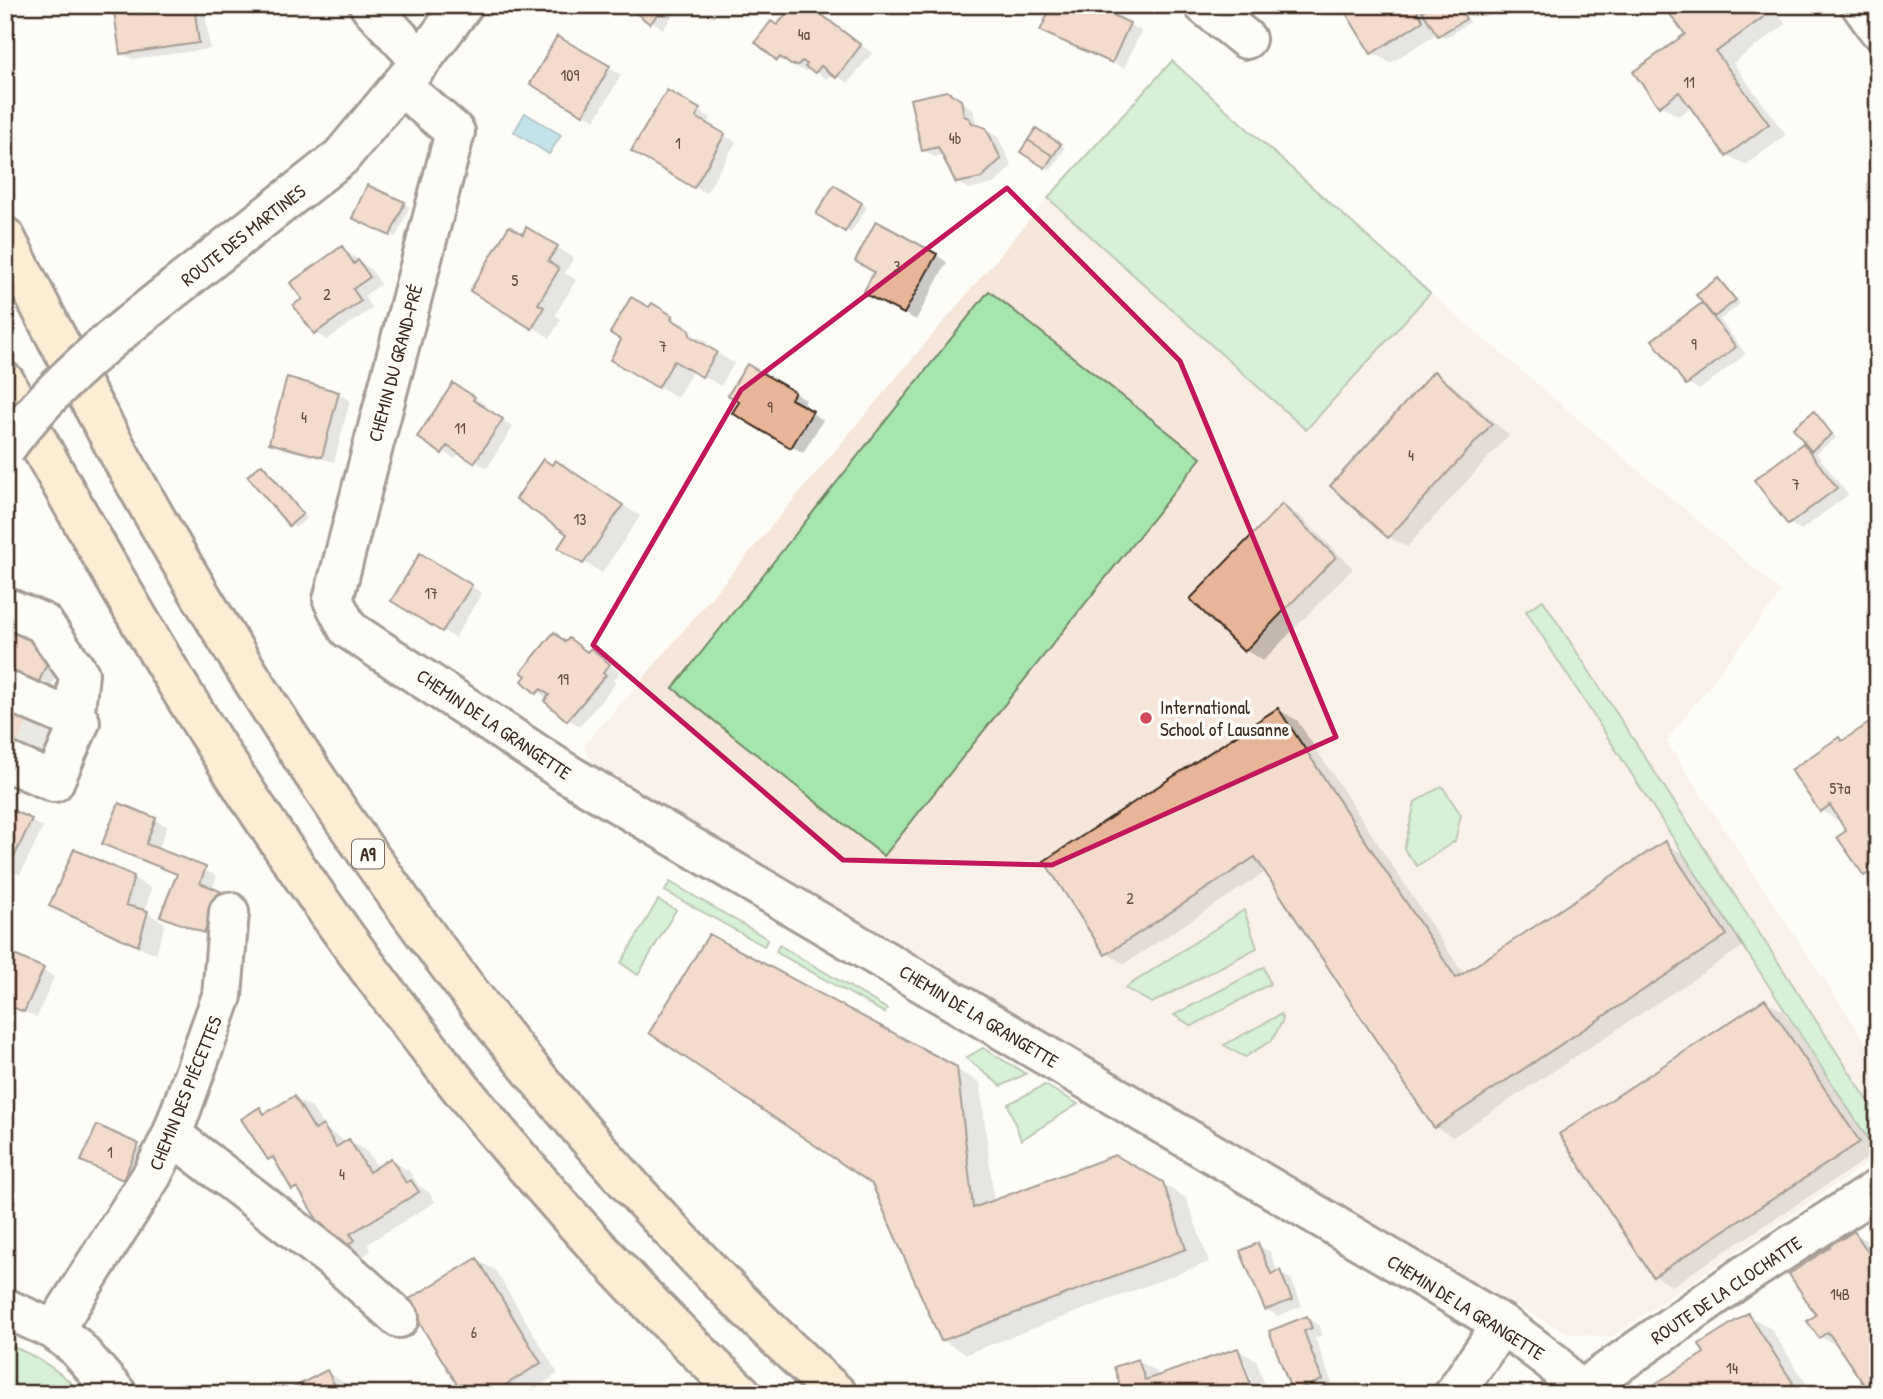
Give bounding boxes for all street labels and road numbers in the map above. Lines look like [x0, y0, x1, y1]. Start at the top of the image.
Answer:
street label: ROUTE DES MARTINES [175, 178, 311, 292]
street label: CHEMIN DU GRAND-PRÉ [362, 281, 429, 445]
street label: CHEMIN DE LA GRANGETTE [412, 663, 577, 786]
road number: A9 [352, 840, 384, 868]
street label: CHEMIN DE LA GRANGETTE [895, 958, 1064, 1074]
street label: CHEMIN DES PIÉCETTES [142, 1012, 228, 1174]
street label: ROUTE DE LA CLOCHATTE [1646, 1230, 1807, 1350]
street label: CHEMIN DE LA GRANGETTE [1382, 1248, 1550, 1366]

